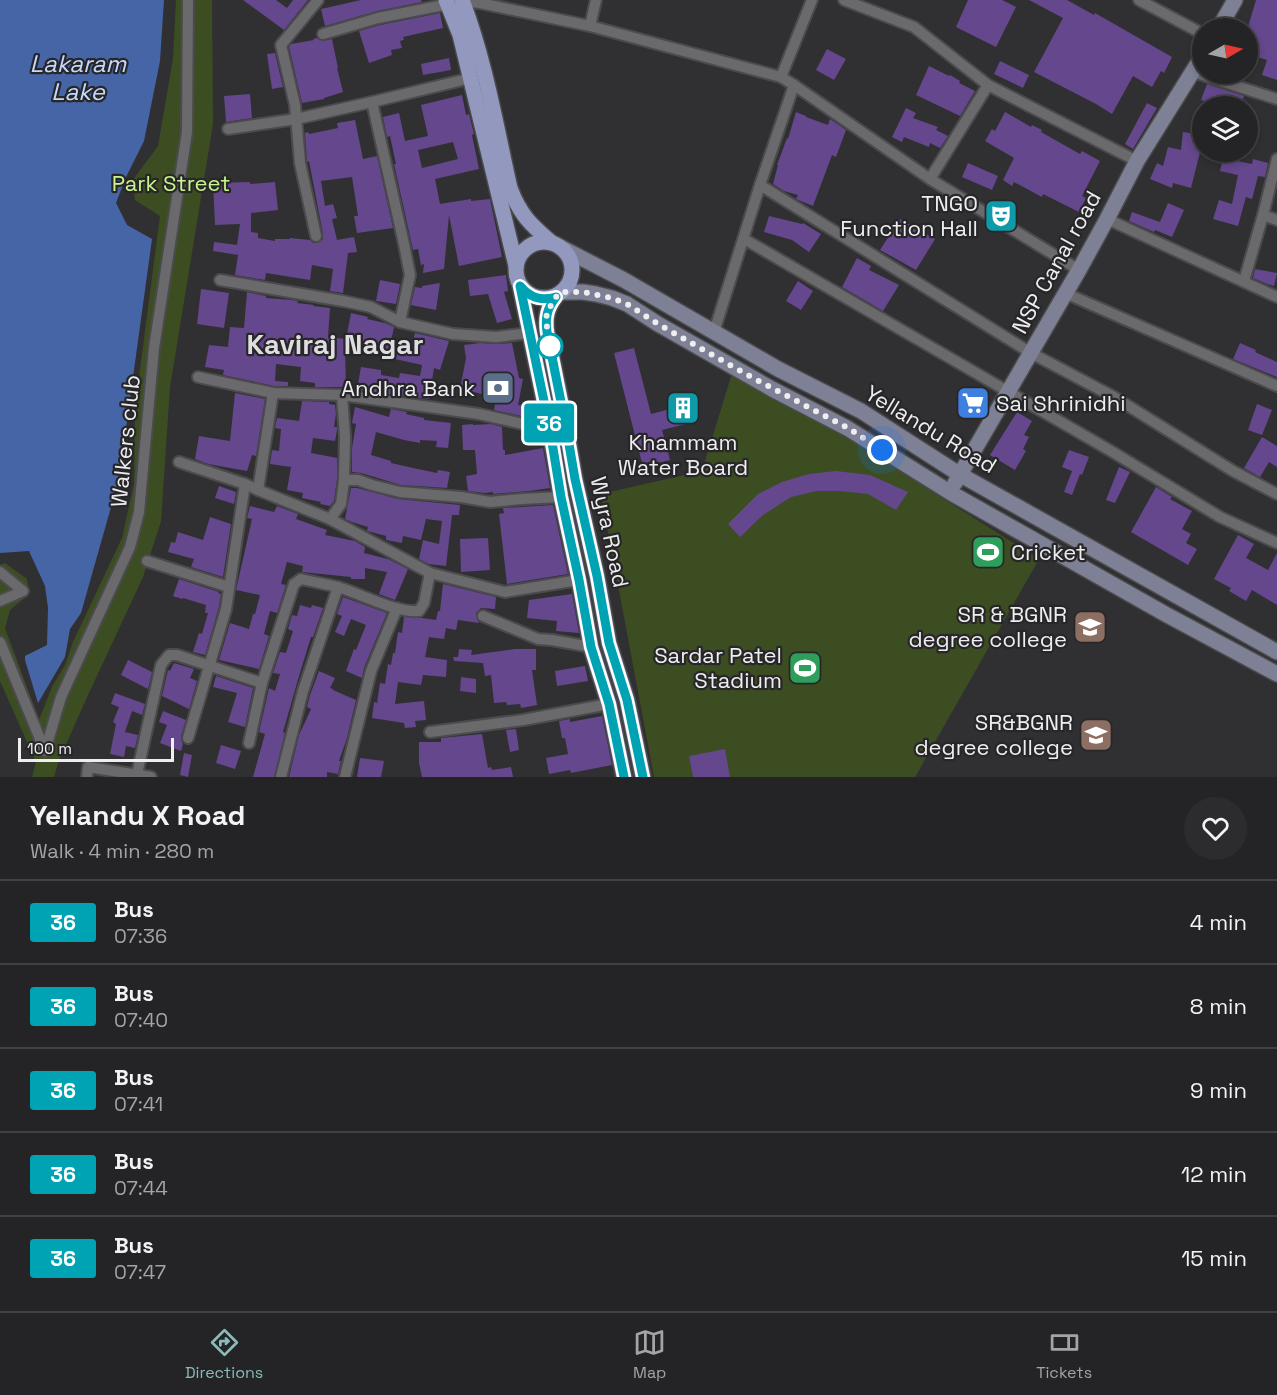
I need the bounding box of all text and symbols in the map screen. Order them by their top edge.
north arrow [1192,18,1258,84]
map controls [1192,18,1258,162]
water label: Lakaram Lake [30,48,128,107]
button: layers [1192,96,1258,162]
park label: Park Street [112,169,230,197]
street label: NSP Canal road [1005,186,1107,338]
place label: TNGO Function Hall [840,189,978,242]
theatre icon: TNGO Function Hall [983,198,1019,234]
district label: Kaviraj Nagar [246,326,424,362]
unlabelled marker [537,333,563,359]
bank icon: Andhra Bank [480,370,516,406]
street label: Walkers club [104,373,146,509]
place label: Andhra Bank [341,374,475,402]
street label: Yellandu Road [860,379,1002,479]
supermarket icon: Sai Shrinidhi [955,385,991,421]
place label: Sai Shrinidhi [996,389,1126,417]
building icon: Khammam Water Board [665,390,701,426]
line badge: 36 [522,404,576,442]
text: 36 [536,410,562,437]
place label: Khammam Water Board [618,428,748,481]
your location [867,435,897,465]
street label: Wyra Road [585,474,635,590]
sports icon: Cricket [970,534,1006,570]
place label: Cricket [1011,538,1086,566]
place label: SR & BGNR degree college [908,600,1067,653]
school or university icon: SR & BGNR degree college [1072,609,1108,645]
place label: Sardar Patel Stadium [654,641,782,694]
sports icon: Sardar Patel Stadium [787,650,823,686]
place label: SR&BGNR degree college [914,708,1073,761]
school or university icon: SR&BGNR degree college [1078,717,1114,753]
scale bar [18,735,174,762]
text: 100 m [27,738,72,759]
text: Yellandu X Road [30,797,245,833]
button: heart [1184,797,1247,860]
text: Walk · 4 min · 280 m [30,838,214,864]
text: Bus [114,895,154,923]
text: 4 min [1190,908,1247,936]
text: 36 [50,909,76,936]
text: 07:36 [114,923,167,949]
text: Bus [114,979,154,1007]
text: 8 min [1190,992,1247,1020]
text: 36 [50,993,76,1020]
text: 07:40 [114,1007,168,1033]
text: Bus [114,1063,154,1091]
text: 9 min [1190,1076,1247,1104]
text: 36 [50,1077,76,1104]
text: 07:41 [114,1091,163,1117]
text: Bus [114,1147,154,1175]
text: 12 min [1181,1160,1247,1188]
text: 36 [50,1161,76,1188]
text: 07:44 [114,1175,168,1201]
text: Bus [114,1231,154,1259]
text: 15 min [1181,1244,1247,1272]
text: 36 [50,1245,76,1272]
text: 07:47 [114,1259,166,1285]
tab: Directions [185,1326,263,1383]
tab: Map [633,1326,666,1383]
tab: Tickets [1036,1326,1092,1383]

